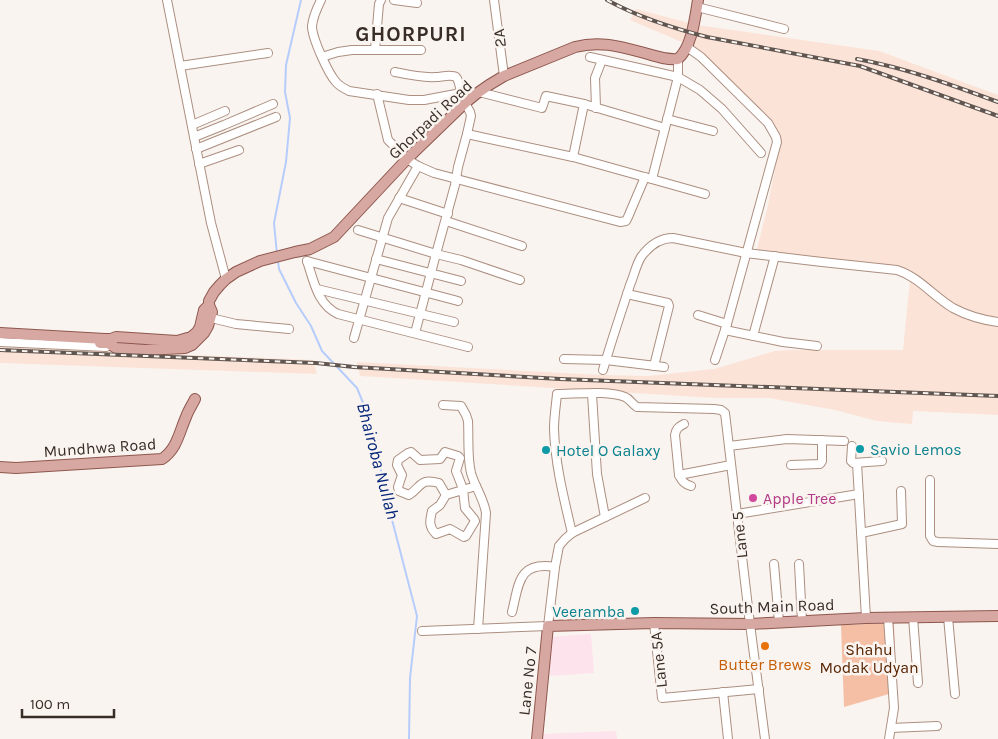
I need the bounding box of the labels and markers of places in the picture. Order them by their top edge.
place label: Savio Lemos [870,440,962,459]
place label: Hotel O Galaxy [556,441,661,460]
marker: Savio Lemos [854,443,866,455]
marker: Hotel O Galaxy [540,444,552,456]
place label: Apple Tree [763,489,836,508]
marker: Apple Tree [747,492,759,504]
place label: Veeramba [552,602,625,621]
marker: Veeramba [629,605,641,617]
marker: Butter Brews [759,640,771,652]
place label: Butter Brews [718,655,812,674]

